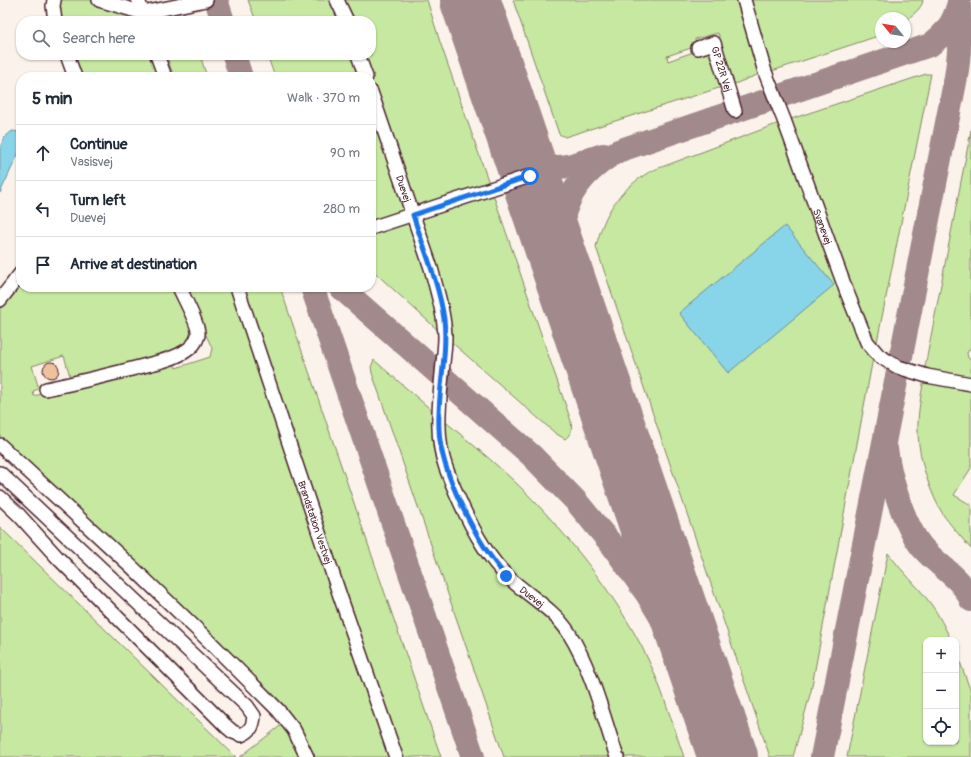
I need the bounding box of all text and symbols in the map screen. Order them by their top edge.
north arrow [875,12,911,48]
search box [16,16,376,60]
icon: search [30,27,52,49]
text: Search here [62,29,135,48]
street label: GP 22R Vej [708,45,734,93]
text: 5 min [32,88,72,109]
text: Walk · 370 m [287,90,360,106]
text: Continue [70,135,128,154]
icon: ahead [32,142,54,164]
text: 90 m [330,145,360,161]
text: Vasisvej [70,154,113,170]
route start [521,167,539,185]
street label: Duevej [393,174,413,204]
text: Turn left [70,191,126,210]
icon: left [32,198,54,220]
text: 280 m [323,201,360,217]
street label: Svanevej [810,207,834,246]
text: Duevej [70,210,106,226]
icon: arrive [32,254,54,276]
text: Arrive at destination [70,255,197,274]
street label: Brandstation Vestvej [295,479,334,566]
route end [497,567,515,585]
street label: Duevej [517,584,546,611]
map controls [923,637,959,745]
button: + [923,637,959,673]
button: − [923,673,959,709]
button: locate [923,709,959,745]

